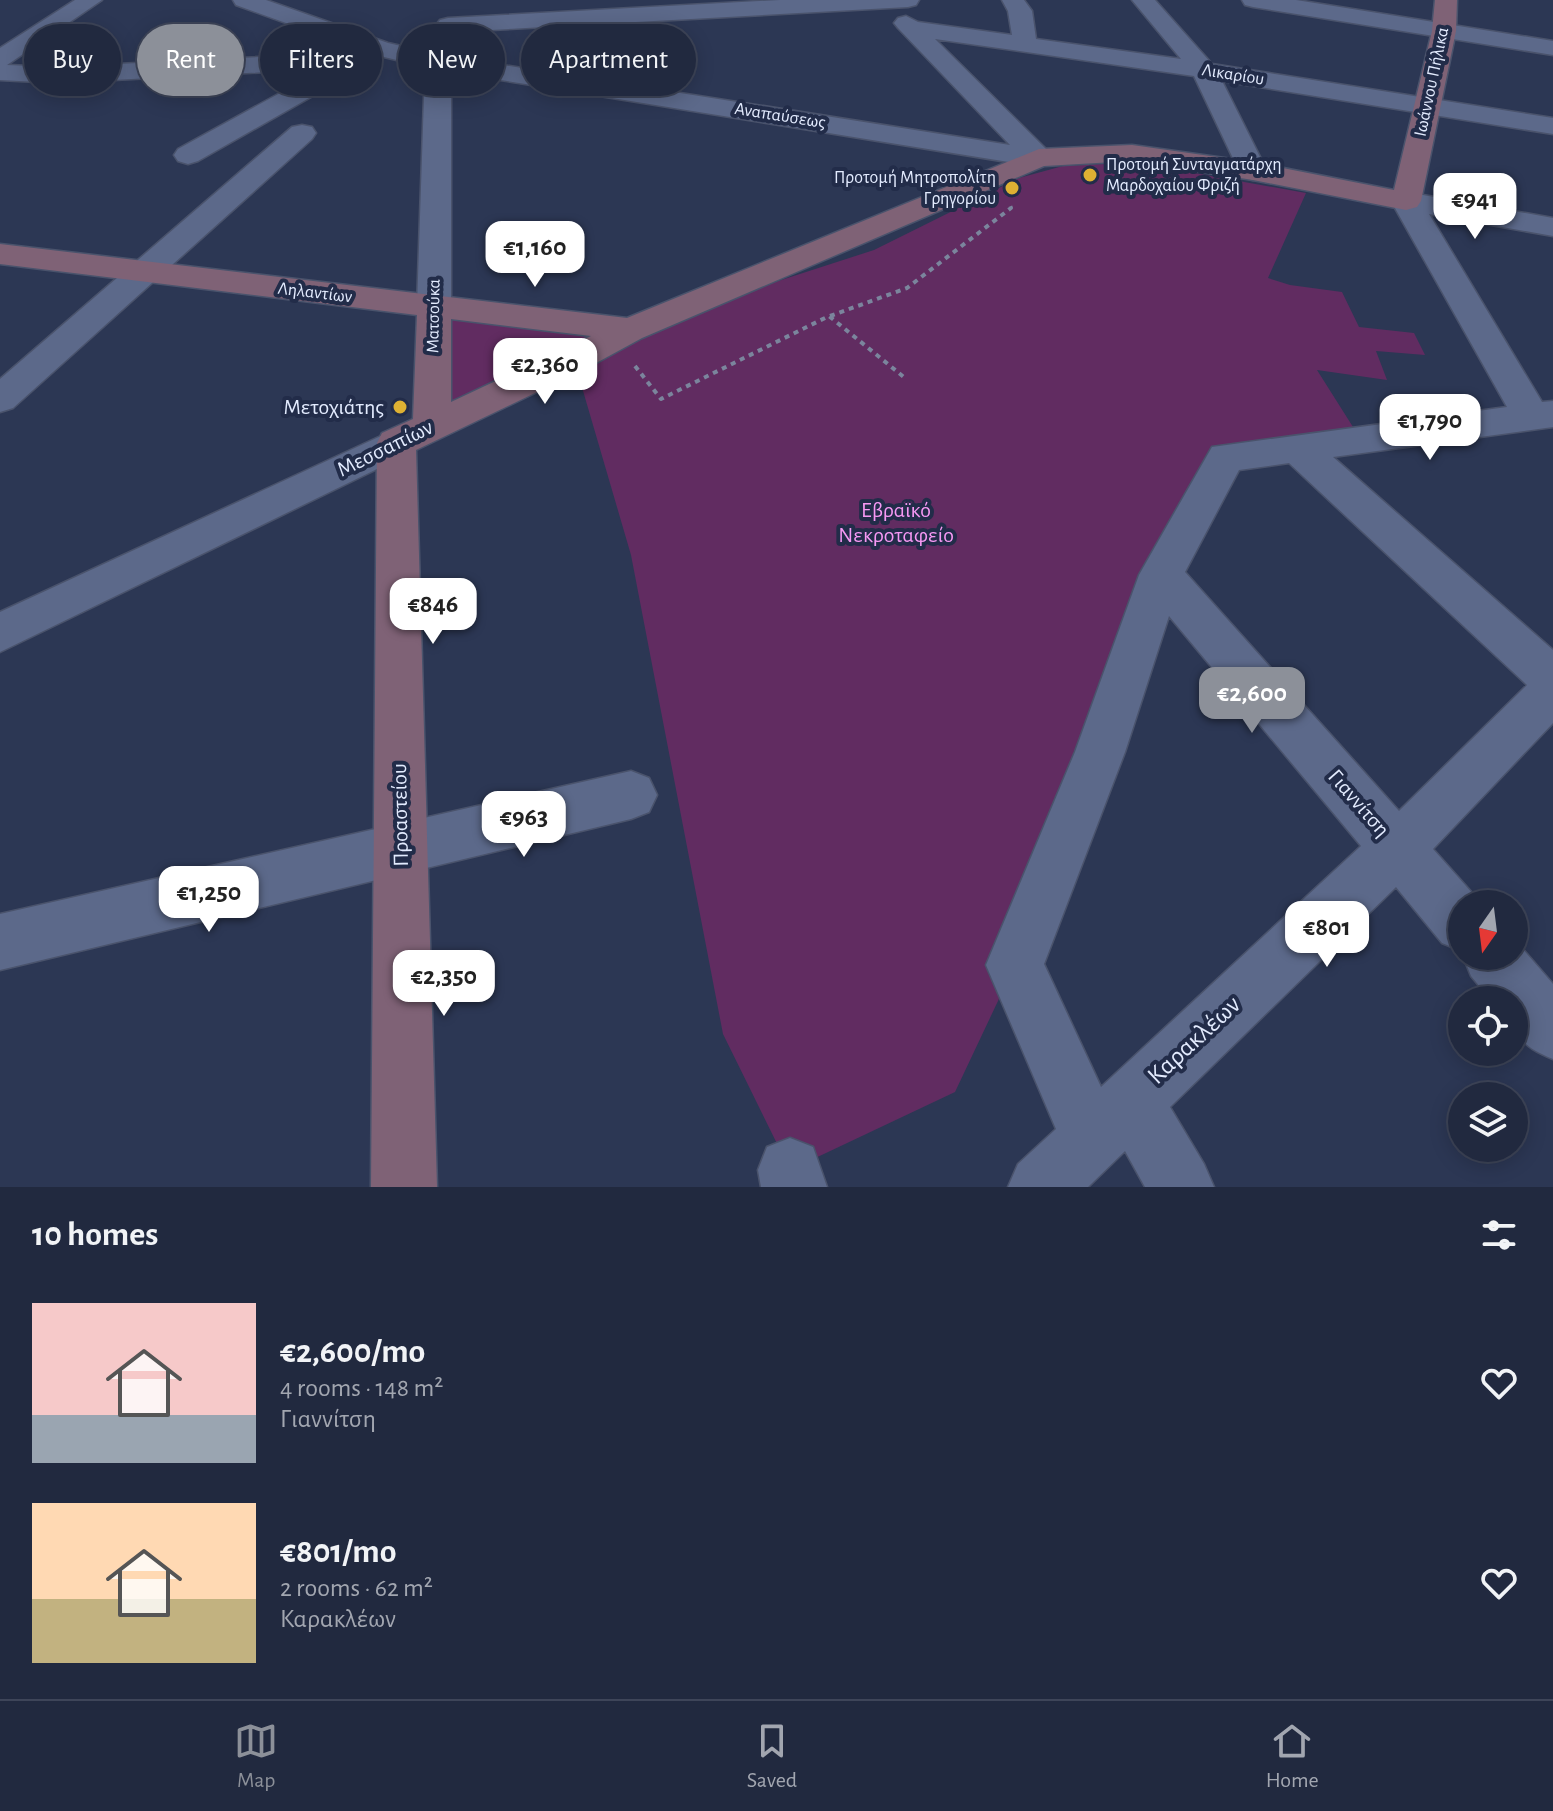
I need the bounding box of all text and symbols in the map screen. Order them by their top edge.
chip: Buy [24,24,121,96]
chip: Rent [137,24,244,96]
chip: Filters [260,24,382,96]
chip: New [398,24,505,96]
chip: Apartment [521,24,696,96]
street label: Ιωάννου Πήλικα [1412,26,1452,138]
street label: Λικαρίου [1201,60,1266,89]
street label: Αναπαύσεως [733,100,827,132]
place label: Προτομή Συνταγματάρχη Μαρδοχαίου Φριζή [1106,156,1282,195]
marker: Προτομή Συνταγματάρχη Μαρδοχαίου Φριζή [1081,166,1099,184]
place label: Προτομή Μητροπολίτη Γρηγορίου [834,168,996,208]
pin: €941 [1428,173,1522,241]
marker: Προτομή Μητροπολίτη Γρηγορίου [1003,179,1021,197]
text: €941 [1451,186,1499,212]
pin: €1,160 [470,221,600,289]
text: €1,160 [504,234,566,260]
street label: Ληλαντίων [277,279,354,307]
street label: Ματσούκα [424,279,444,353]
pin: €2,360 [480,338,610,406]
text: €2,360 [511,351,579,377]
pin: €1,790 [1365,394,1495,462]
place label: Μετοχιάτης [283,396,384,418]
marker: Μετοχιάτης [391,398,409,416]
text: €1,790 [1398,407,1462,433]
street label: Μεσσαπίων [334,415,436,481]
park label: Εβραϊκό Νεκροταφείο [838,499,954,546]
pin: €846 [386,578,480,646]
text: €846 [408,591,458,617]
pin: €2,600 [1187,667,1317,735]
text: €2,600 [1217,680,1287,706]
street label: Προαστείου [388,763,412,867]
street label: Γιαννίτση [1324,765,1394,841]
pin: €963 [477,791,571,859]
text: €963 [500,804,548,830]
pin: €1,250 [144,866,274,934]
text: €1,250 [177,879,241,905]
north arrow [1448,890,1528,970]
map controls [1448,890,1528,1162]
pin: €801 [1280,901,1374,969]
text: €801 [1303,914,1351,940]
pin: €2,350 [379,950,509,1018]
text: €2,350 [411,963,477,989]
button: locate [1448,986,1528,1066]
street label: Καρακλέων [1143,991,1245,1089]
button: layers [1448,1082,1528,1162]
icon: filters [1477,1213,1521,1257]
text: 10 homes [32,1218,158,1252]
icon: home [96,1335,192,1431]
text: €2,600/mo [280,1335,425,1369]
icon: heart [1477,1361,1521,1405]
text: 4 rooms · 148 m² [280,1375,443,1401]
text: Γιαννίτση [280,1406,376,1432]
icon: home [96,1535,192,1631]
text: €801/mo [280,1535,396,1569]
icon: heart [1477,1561,1521,1605]
text: 2 rooms · 62 m² [280,1575,433,1601]
text: Καρακλέων [280,1606,396,1632]
tab: Map [234,1719,278,1793]
tab: Saved [747,1719,797,1793]
tab: Home [1266,1719,1319,1793]

